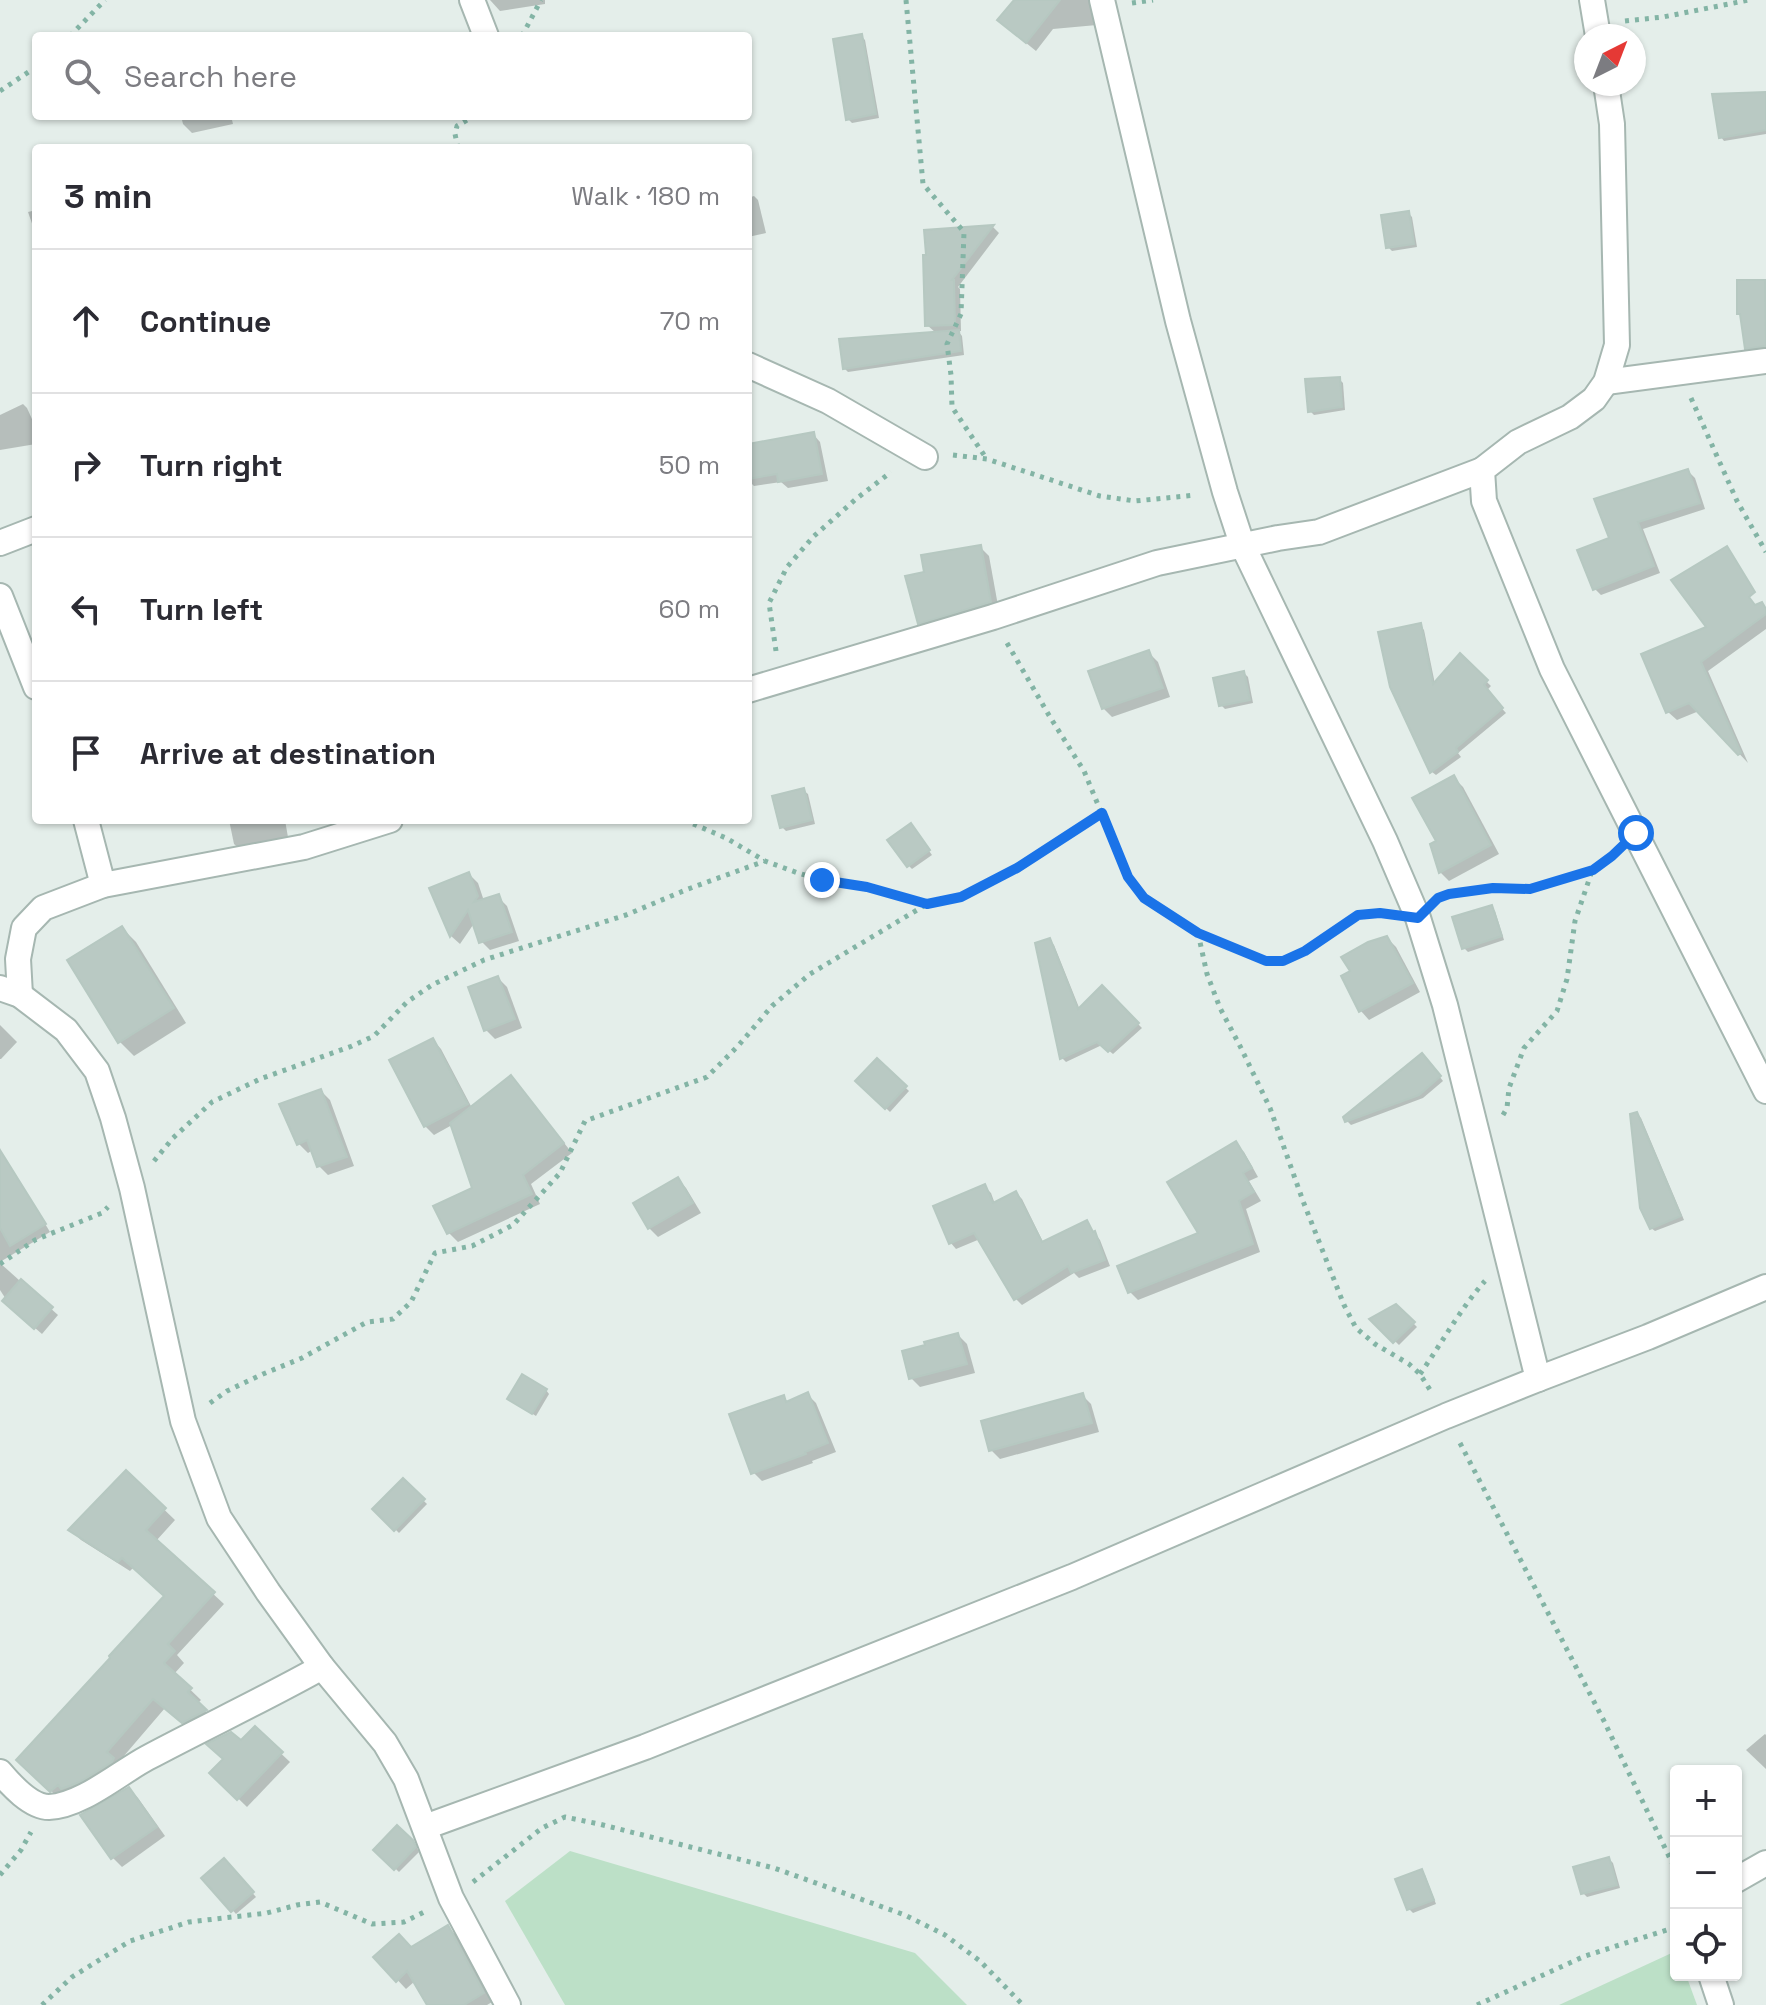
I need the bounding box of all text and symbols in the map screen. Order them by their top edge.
north arrow [1574,24,1646,96]
search box [32,32,752,120]
icon: search [60,54,104,98]
text: Search here [124,57,297,96]
text: 3 min [64,175,152,218]
text: Walk · 180 m [571,179,720,213]
icon: ahead [64,299,108,343]
text: Continue [140,302,271,341]
text: 70 m [660,304,720,338]
icon: right [64,443,108,487]
text: Turn right [140,446,283,485]
text: 50 m [659,448,720,482]
icon: left [64,587,108,631]
text: Turn left [140,590,263,629]
text: 60 m [658,592,720,626]
icon: arrive [64,731,108,775]
text: Arrive at destination [140,734,436,773]
route start [1618,815,1654,851]
route end [804,862,840,898]
map controls [1670,1765,1742,1981]
button: + [1670,1765,1742,1837]
button: − [1670,1837,1742,1909]
button: locate [1670,1909,1742,1981]

